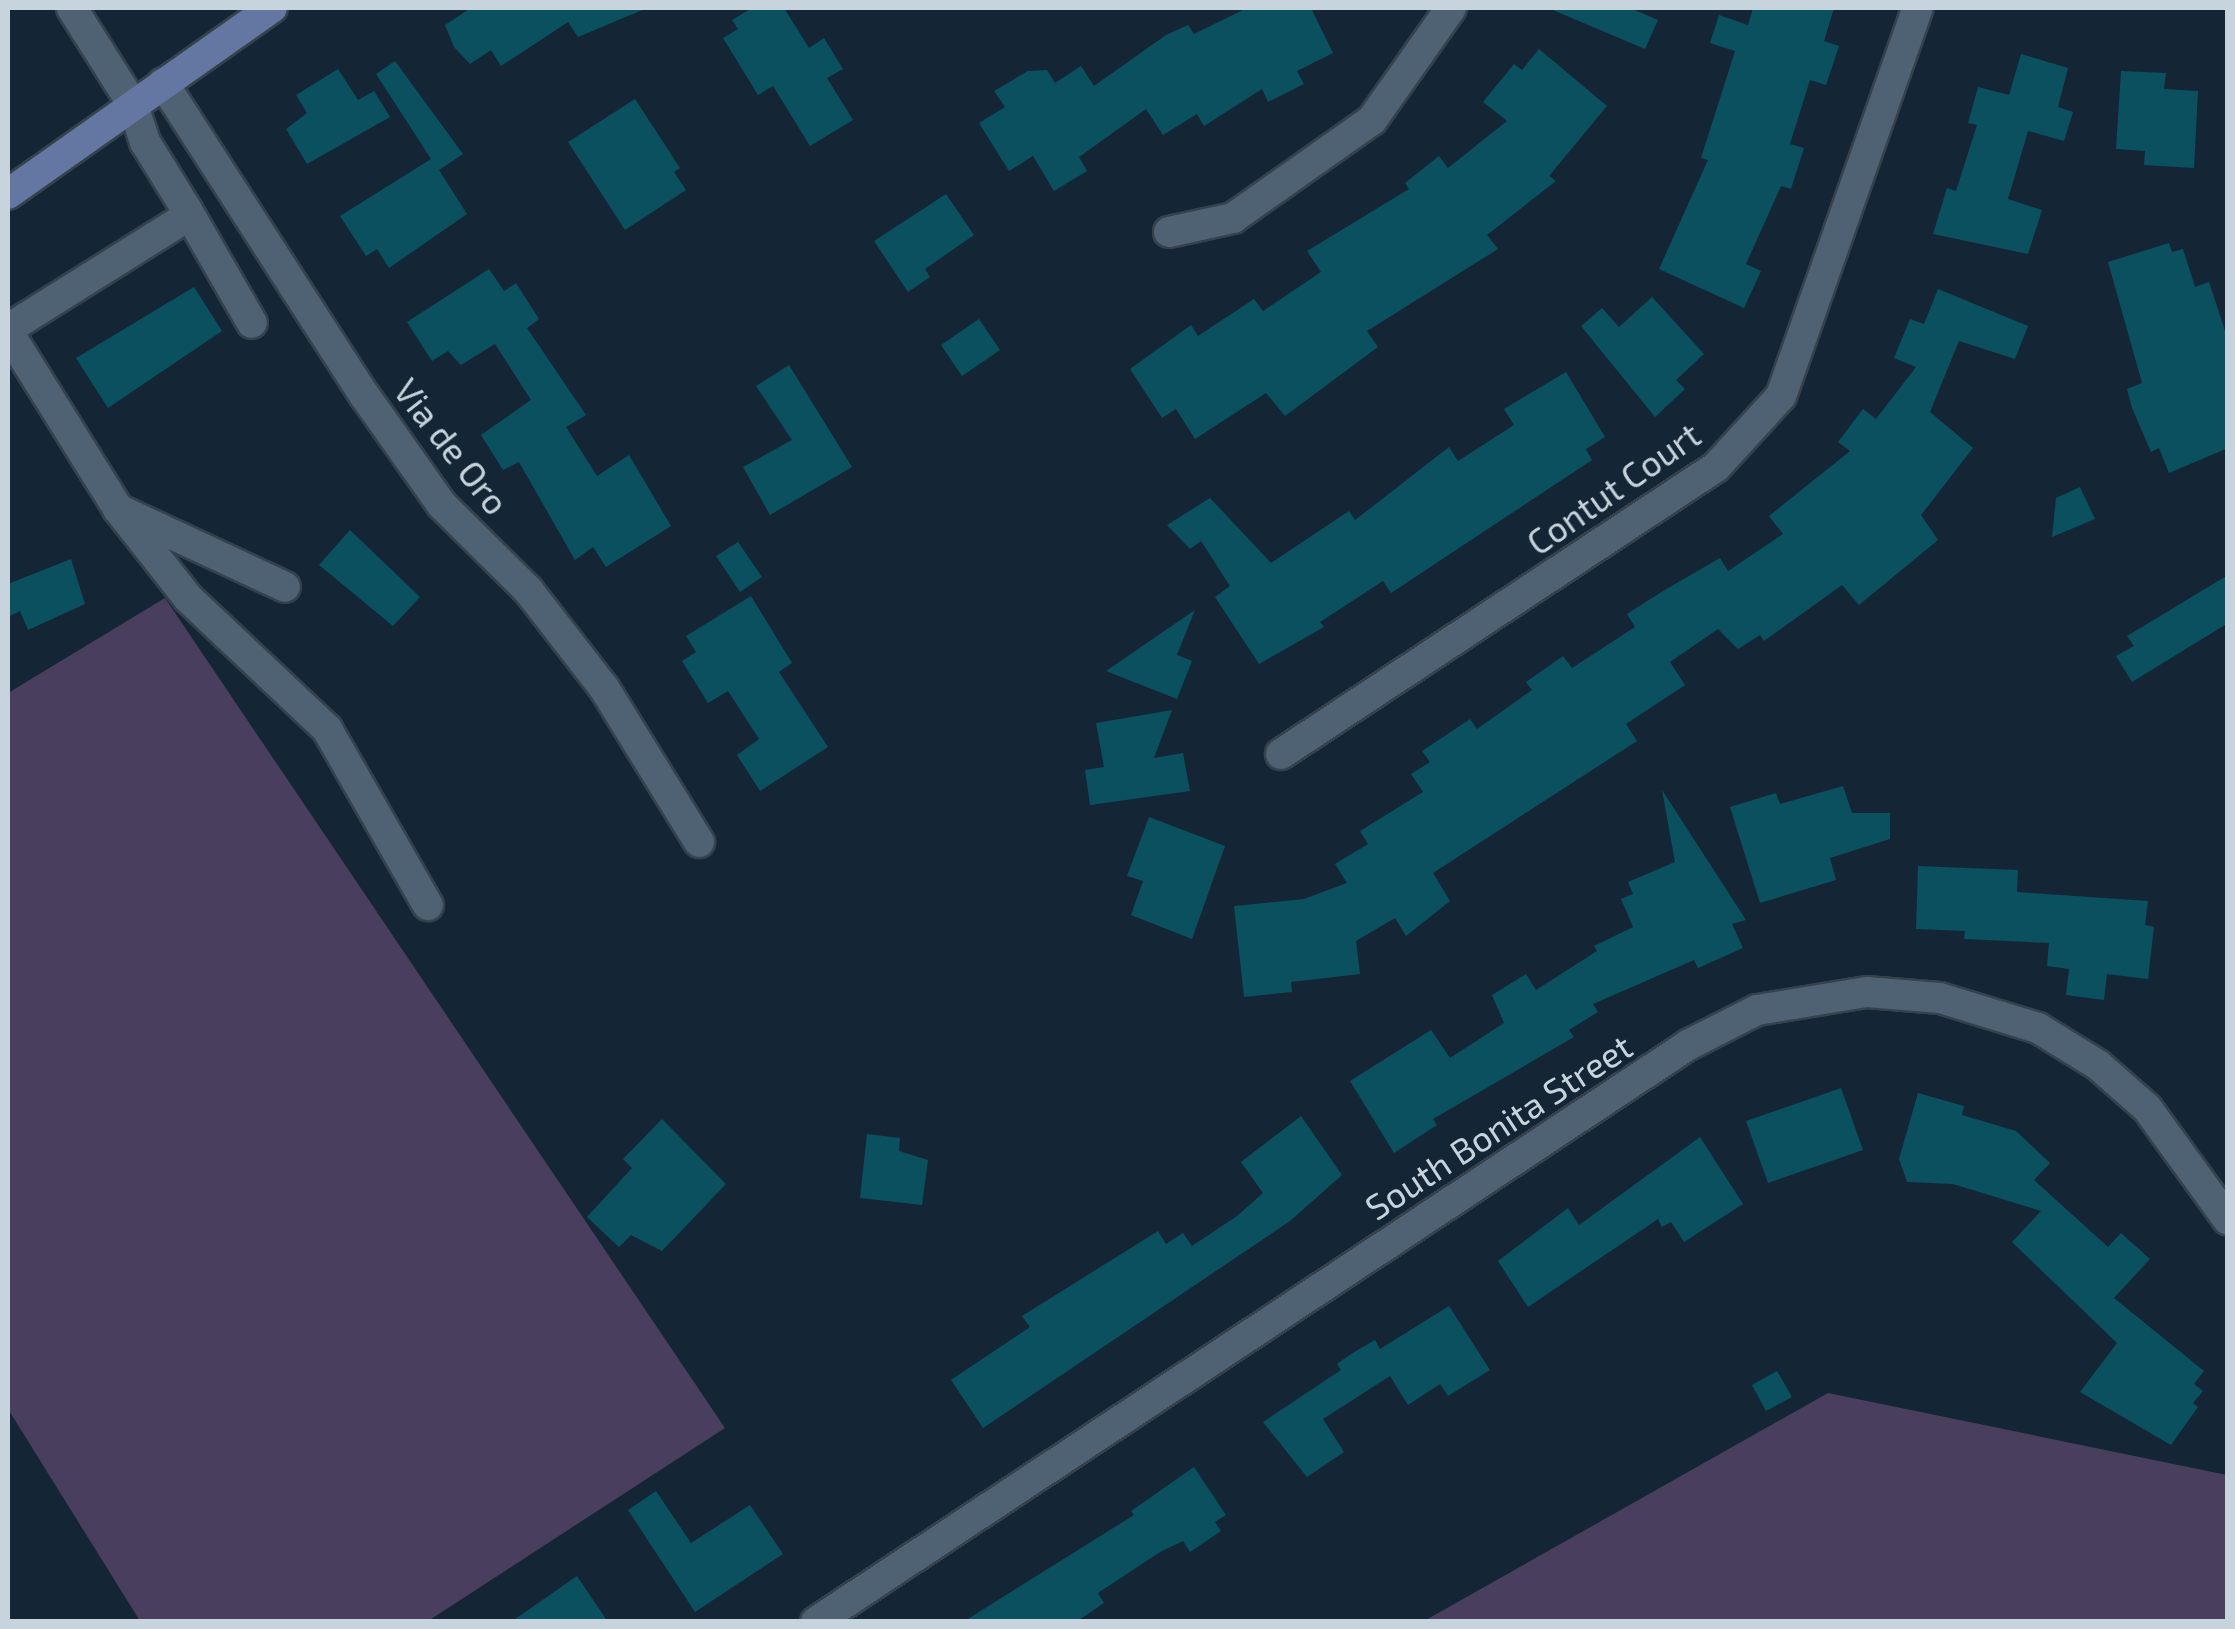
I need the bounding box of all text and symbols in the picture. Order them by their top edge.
street label: Via de Oro [386,370,518,522]
street label: Contut Court [1518,413,1708,563]
street label: South Bonita Street [1357,1024,1639,1228]

